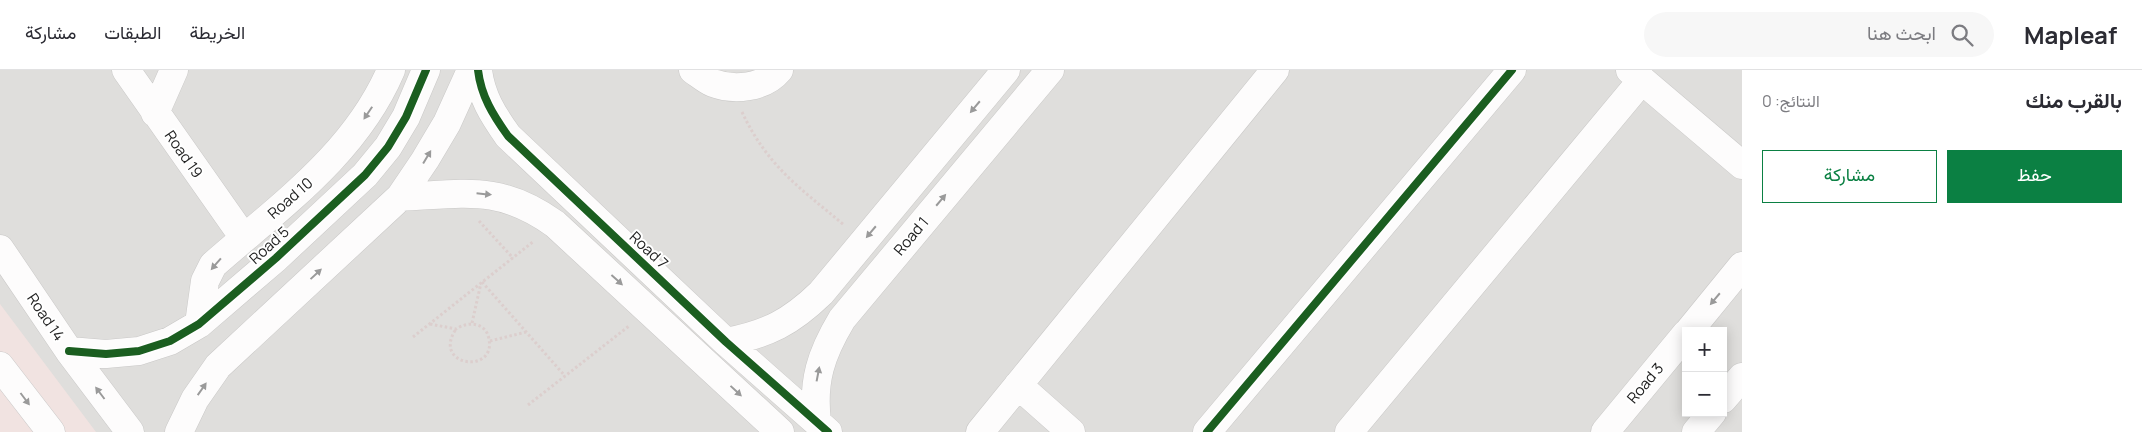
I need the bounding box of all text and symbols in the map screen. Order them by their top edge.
search box [1644,12,1994,57]
text: Mapleaf [2024,18,2117,51]
text: مشاركة [25,20,76,44]
text: الطبقات [104,20,161,44]
text: الخريطة [189,20,245,44]
text: ابحث هنا [1867,20,1936,46]
icon: search [1948,21,1976,49]
text: بالقرب منك [2026,86,2122,114]
text: النتائج: 0 [1762,90,1820,112]
one-way arrow [970,101,981,114]
one-way arrow [363,106,373,120]
street label: Road 19 [160,126,208,182]
one-way arrow [422,150,431,163]
button: مشاركة [1762,150,1937,203]
button: حفظ [1947,150,2122,203]
street label: Road 10 [263,173,317,223]
one-way arrow [476,190,492,198]
one-way arrow [936,194,947,207]
street label: Road 1 [889,212,933,260]
street label: Road 5 [244,221,294,269]
one-way arrow [866,226,877,239]
street label: Road 7 [625,227,673,273]
one-way arrow [210,257,222,269]
one-way arrow [310,268,322,280]
one-way arrow [610,274,622,286]
street label: Road 14 [22,289,70,345]
one-way arrow [1710,292,1721,305]
map controls [1682,327,1727,417]
button: + [1682,327,1727,372]
street label: Road 3 [1622,358,1668,408]
one-way arrow [815,365,823,381]
button: − [1682,372,1727,417]
one-way arrow [197,382,207,396]
one-way arrow [729,385,741,397]
one-way arrow [95,387,106,400]
one-way arrow [20,393,30,406]

